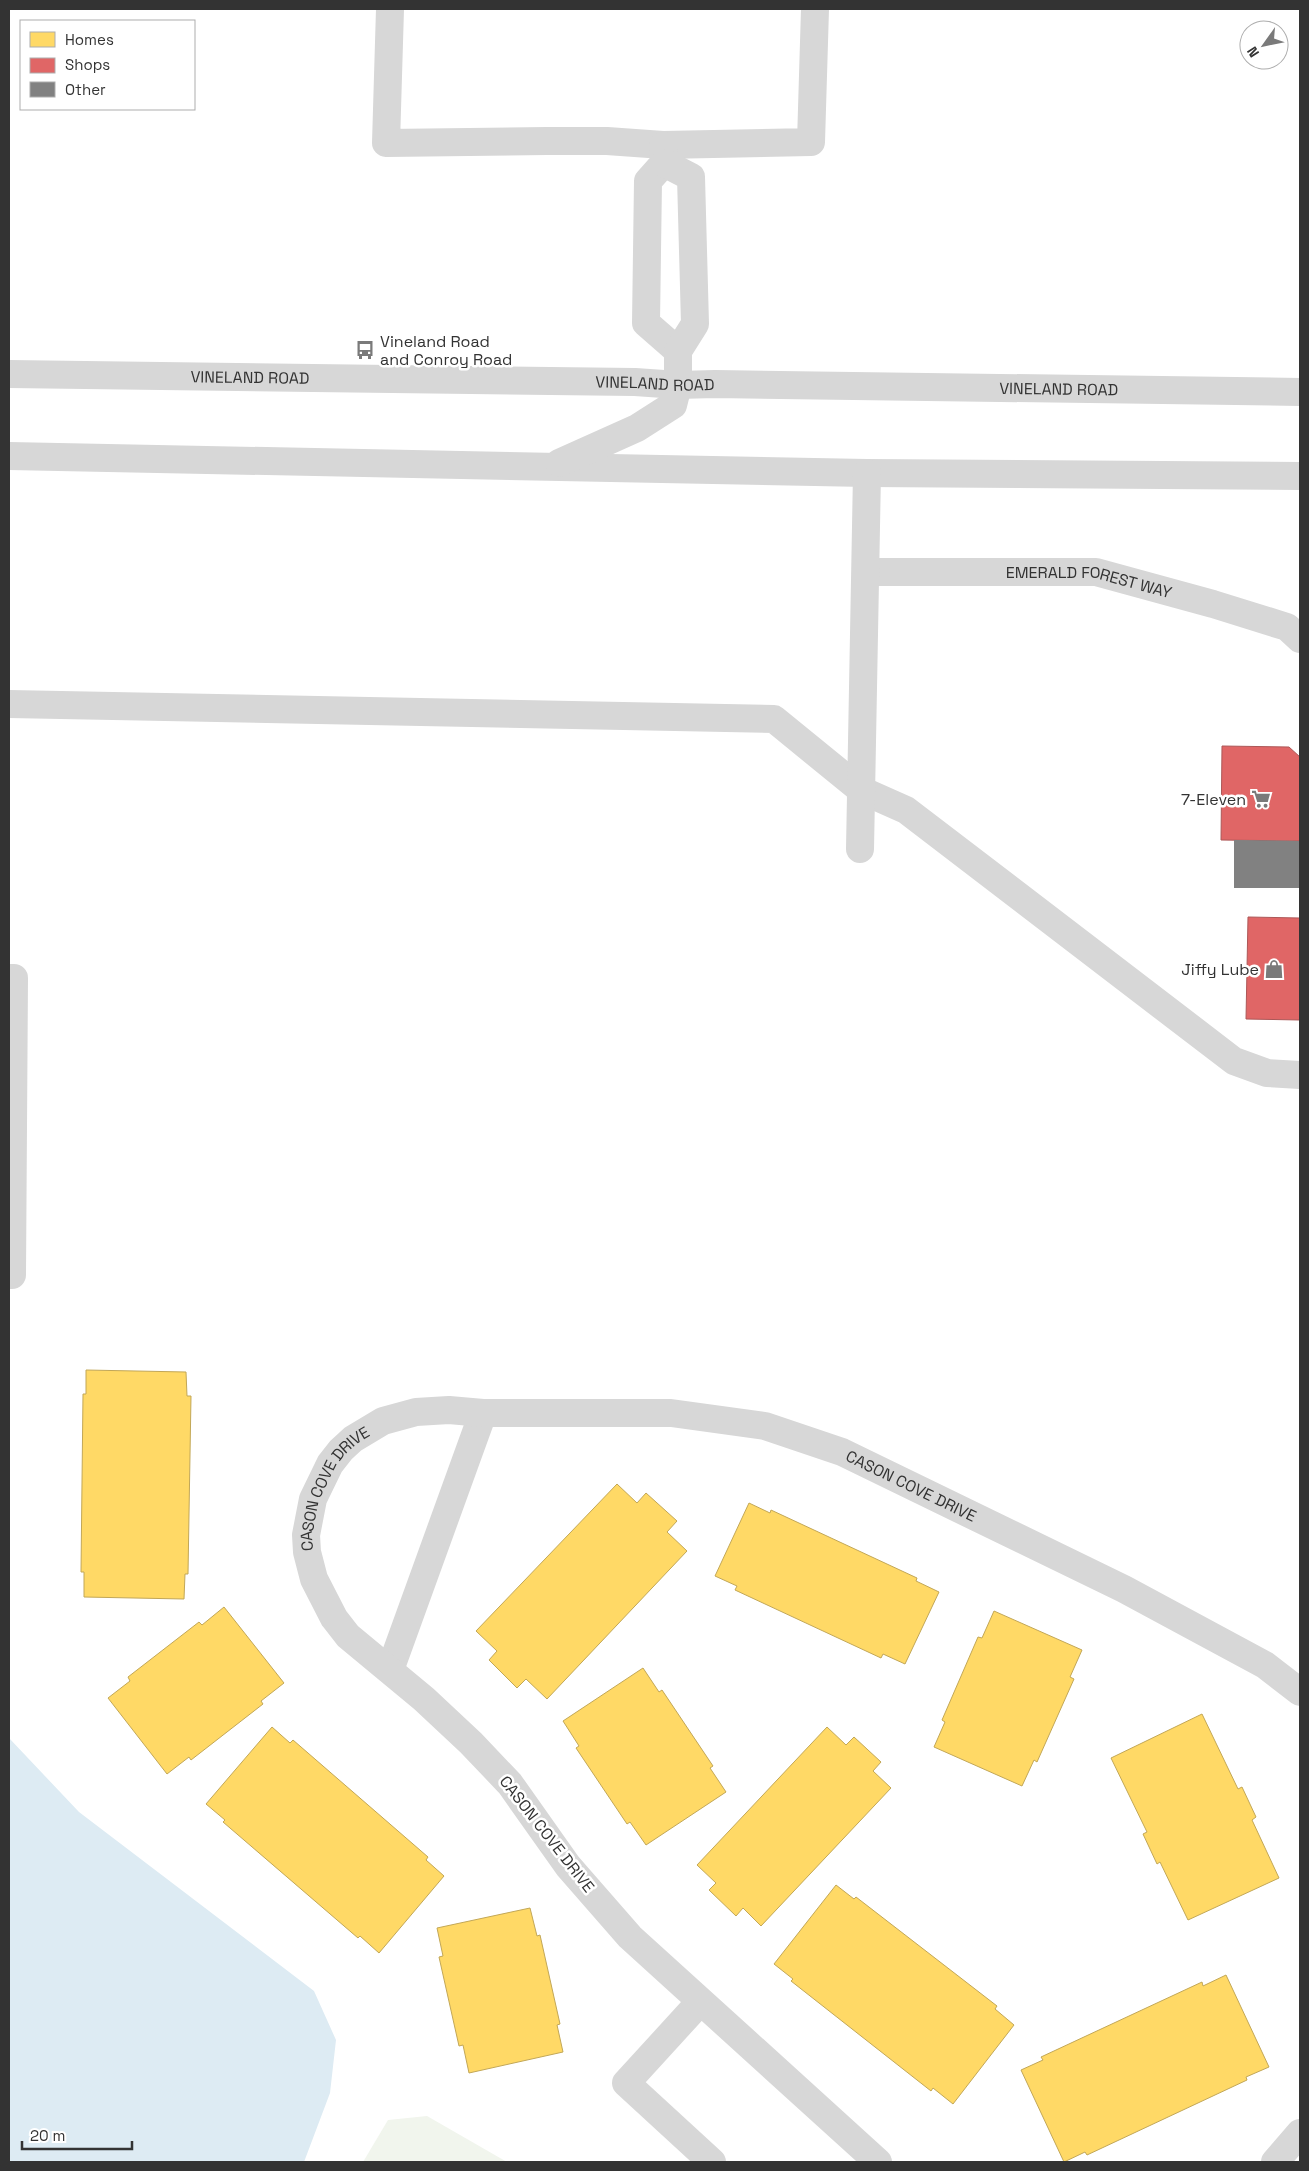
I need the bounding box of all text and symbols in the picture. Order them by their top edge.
legend [20,20,195,110]
north arrow [1239,20,1289,70]
text: Homes [65,30,114,49]
text: N [1243,43,1263,61]
text: Shops [65,55,110,74]
text: Other [65,80,106,99]
place label: Vineland Road and Conroy Road [380,331,512,370]
bus stop icon: Vineland Road and Conroy Road [354,339,376,361]
street label: VINELAND ROAD [190,366,310,388]
street label: VINELAND ROAD [595,371,715,396]
street label: VINELAND ROAD [999,377,1118,400]
street label: EMERALD FOREST WAY [1006,562,1174,603]
supermarket icon: 7-Eleven [1250,788,1272,810]
place label: 7-Eleven [1181,789,1246,810]
shop icon: Jiffy Lube [1263,958,1285,980]
place label: Jiffy Lube [1181,959,1259,980]
street label: CASON COVE DRIVE [295,1421,373,1552]
street label: CASON COVE DRIVE [842,1445,980,1526]
street label: CASON COVE DRIVE [495,1771,599,1897]
scale bar [22,2118,132,2150]
text: 20 m [30,2126,65,2145]

